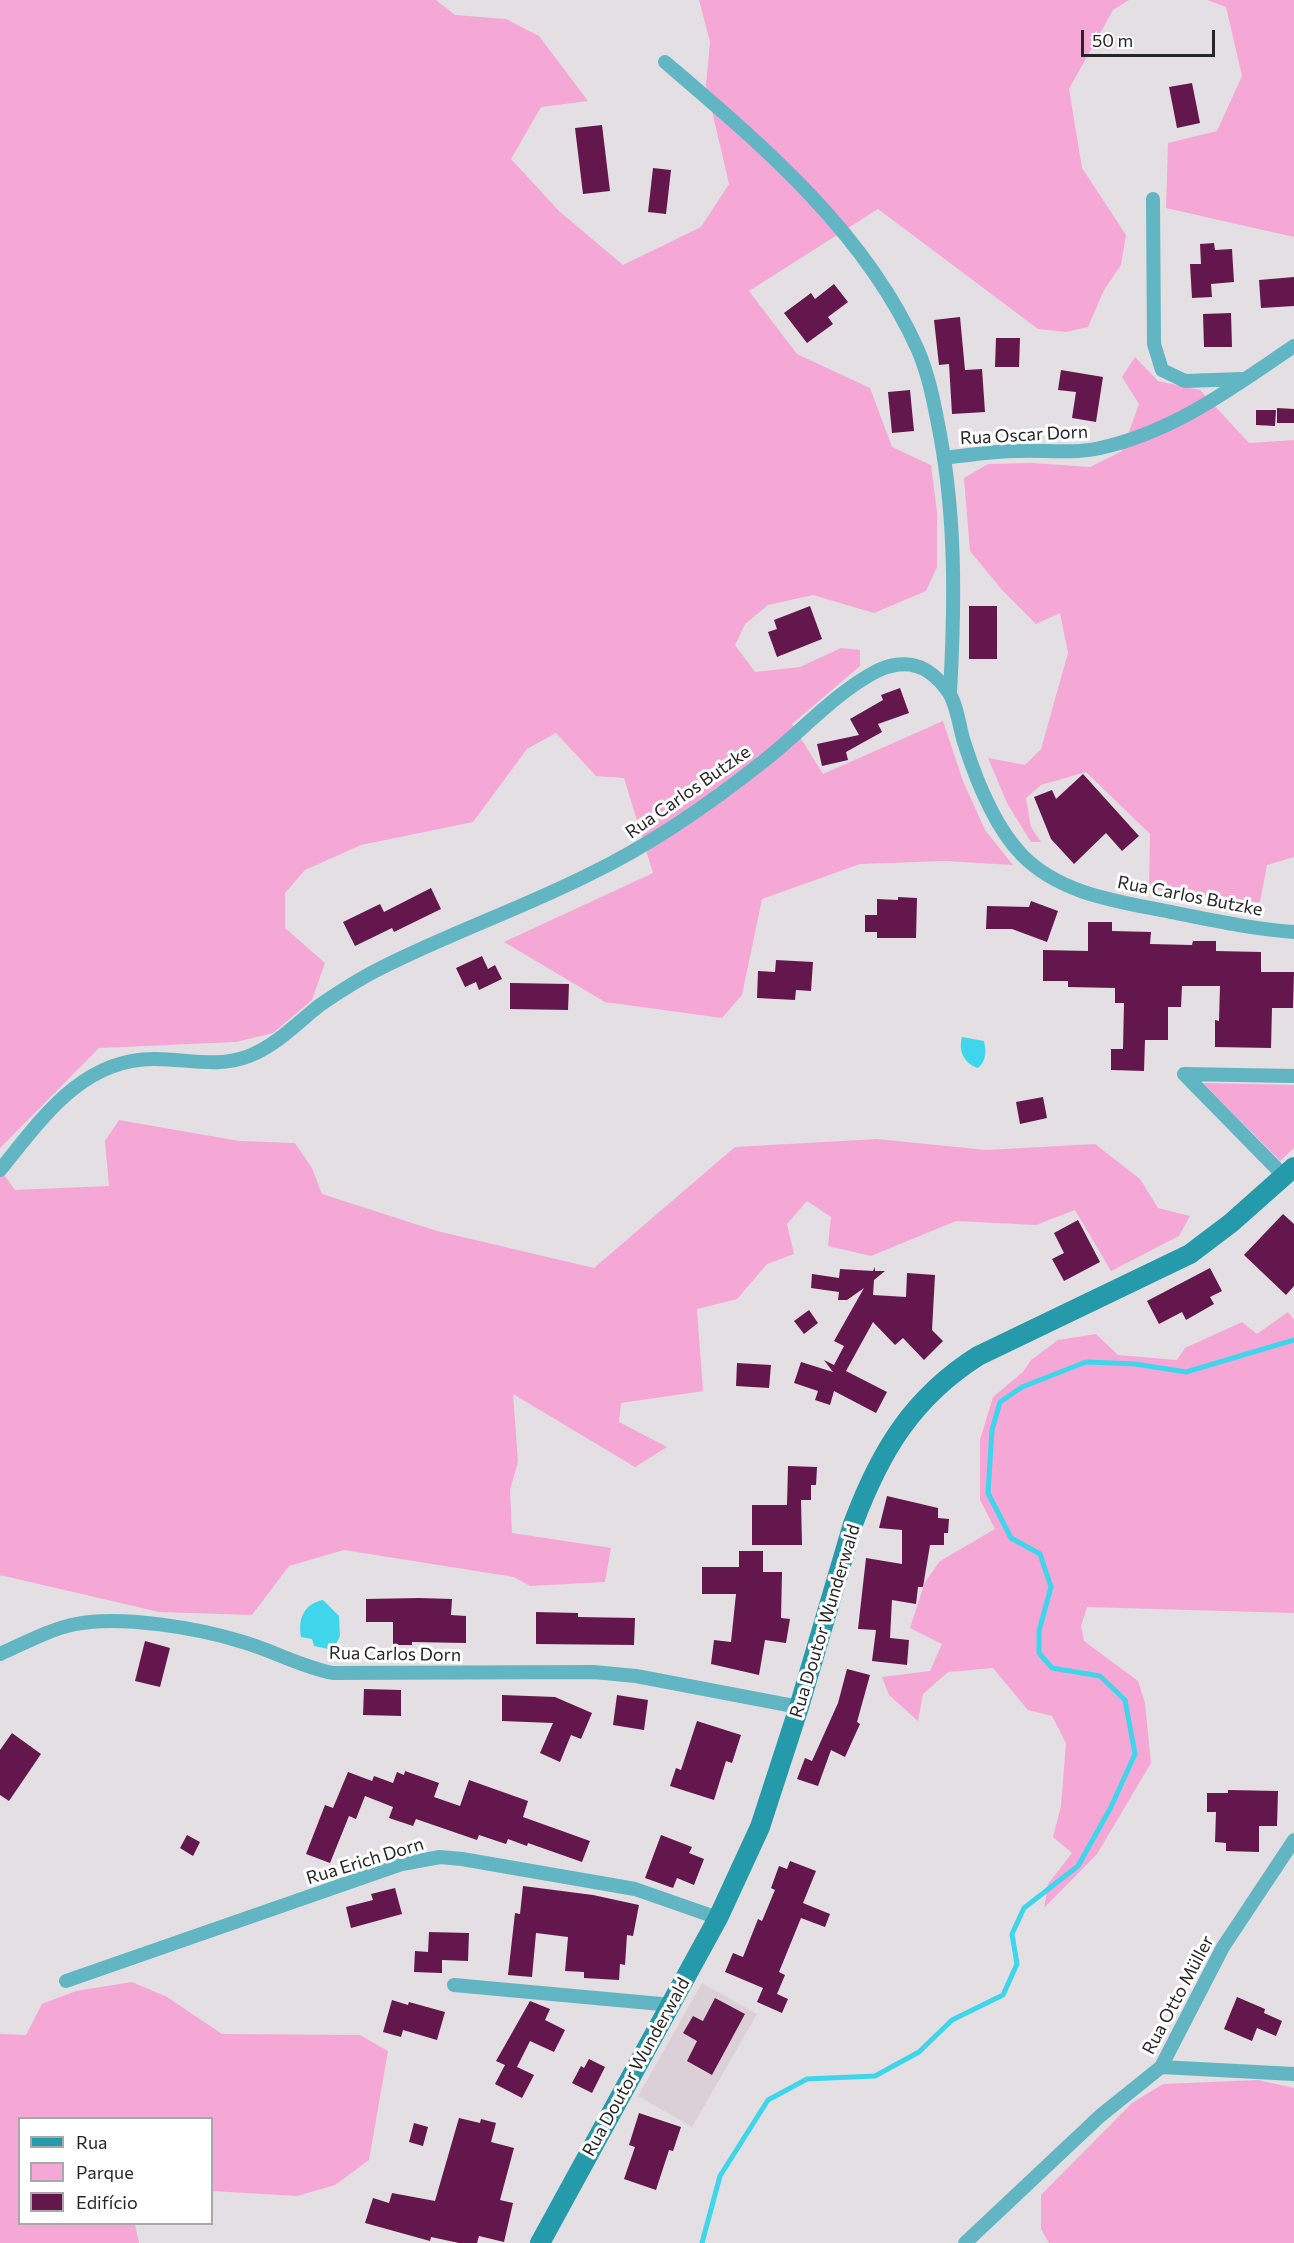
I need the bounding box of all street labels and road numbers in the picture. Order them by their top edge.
street label: Rua Oscar Dorn [959,421,1089,449]
street label: Rua Carlos Butzke [621,741,755,843]
street label: Rua Carlos Butzke [1116,871,1264,921]
street label: Rua Doutor Wunderwald [785,1522,865,1720]
street label: Rua Carlos Dorn [329,1642,461,1666]
street label: Rua Erich Dorn [304,1833,426,1889]
street label: Rua Otto Müller [1138,1932,1218,2058]
street label: Rua Doutor Wunderwald [578,1974,694,2160]

